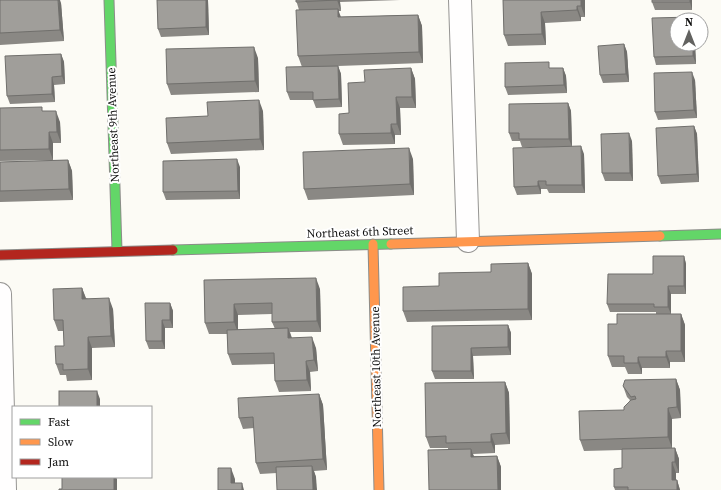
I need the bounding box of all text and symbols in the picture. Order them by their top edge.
north arrow [669,12,709,52]
text: N [685,15,693,30]
street label: Northeast 9th Avenue [103,67,123,183]
street label: Northeast 6th Street [306,222,414,242]
street label: Northeast 10th Avenue [367,306,385,428]
legend [12,406,152,478]
text: Fast [48,414,70,430]
text: Slow [48,434,74,450]
text: Jam [47,454,69,470]

